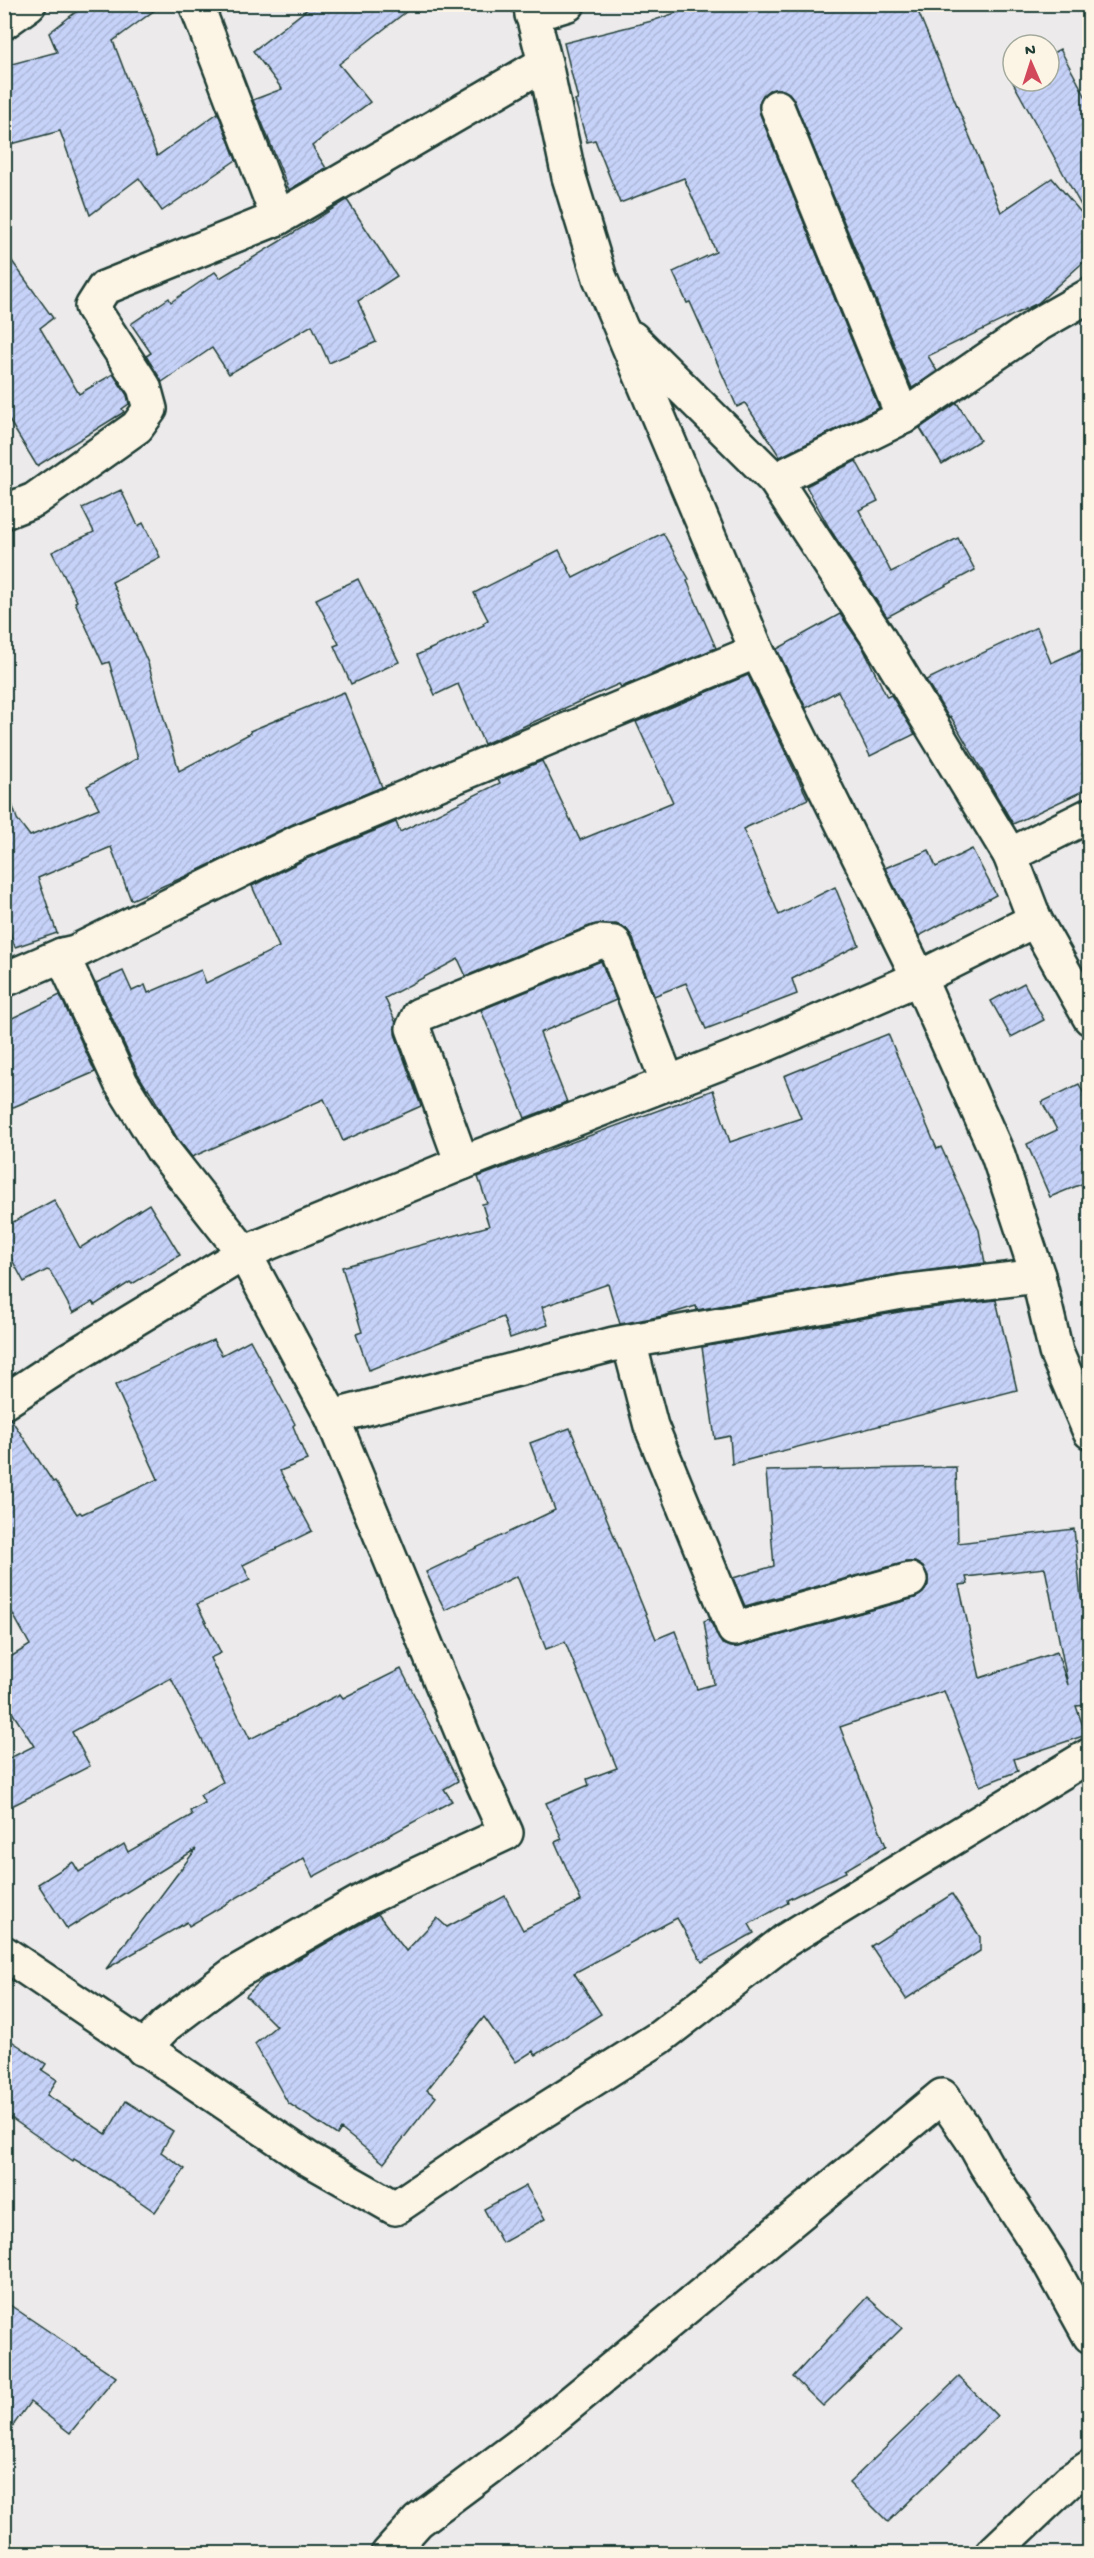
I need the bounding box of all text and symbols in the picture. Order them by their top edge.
north arrow [1001,33,1061,93]
text: N [1025,42,1037,61]

